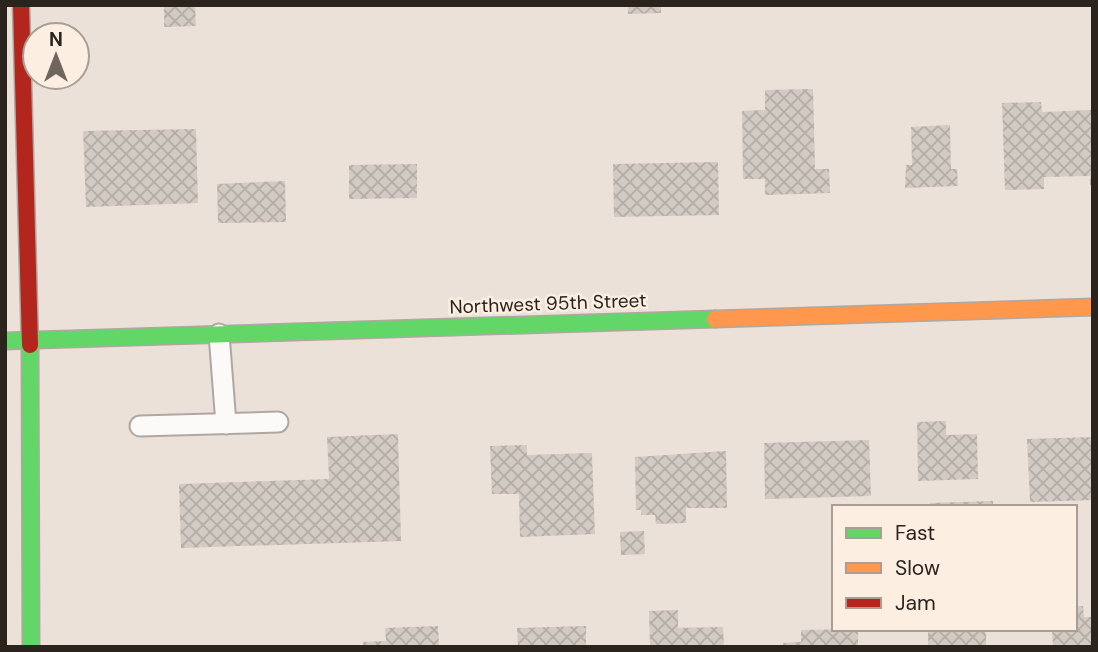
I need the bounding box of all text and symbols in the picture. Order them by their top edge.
north arrow [21,21,91,91]
text: N [49,27,63,52]
street label: Northwest 95th Street [449,288,647,319]
legend [832,505,1077,631]
text: Fast [895,519,935,547]
text: Slow [895,554,940,582]
text: Jam [895,589,936,617]

